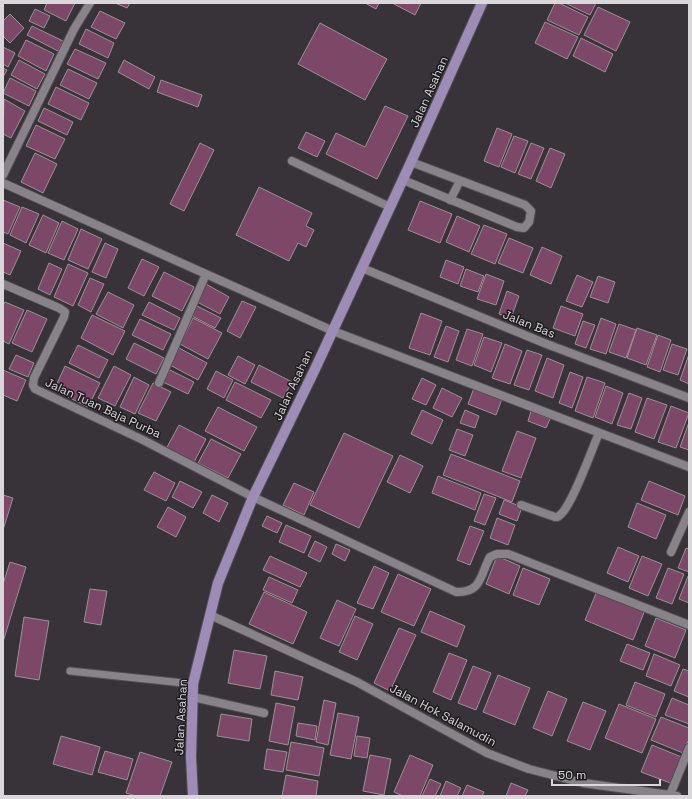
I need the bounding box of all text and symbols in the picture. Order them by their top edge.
street label: Jalan Asahan [406,54,452,130]
street label: Jalan Bas [500,306,558,342]
street label: Jalan Asahan [270,347,316,423]
street label: Jalan Tuan Baja Purba [43,374,164,442]
street label: Jalan Asahan [171,679,191,755]
street label: Jalan Hok Salamudin [387,680,499,750]
scale bar [552,761,660,787]
text: 50 m [558,767,586,783]

